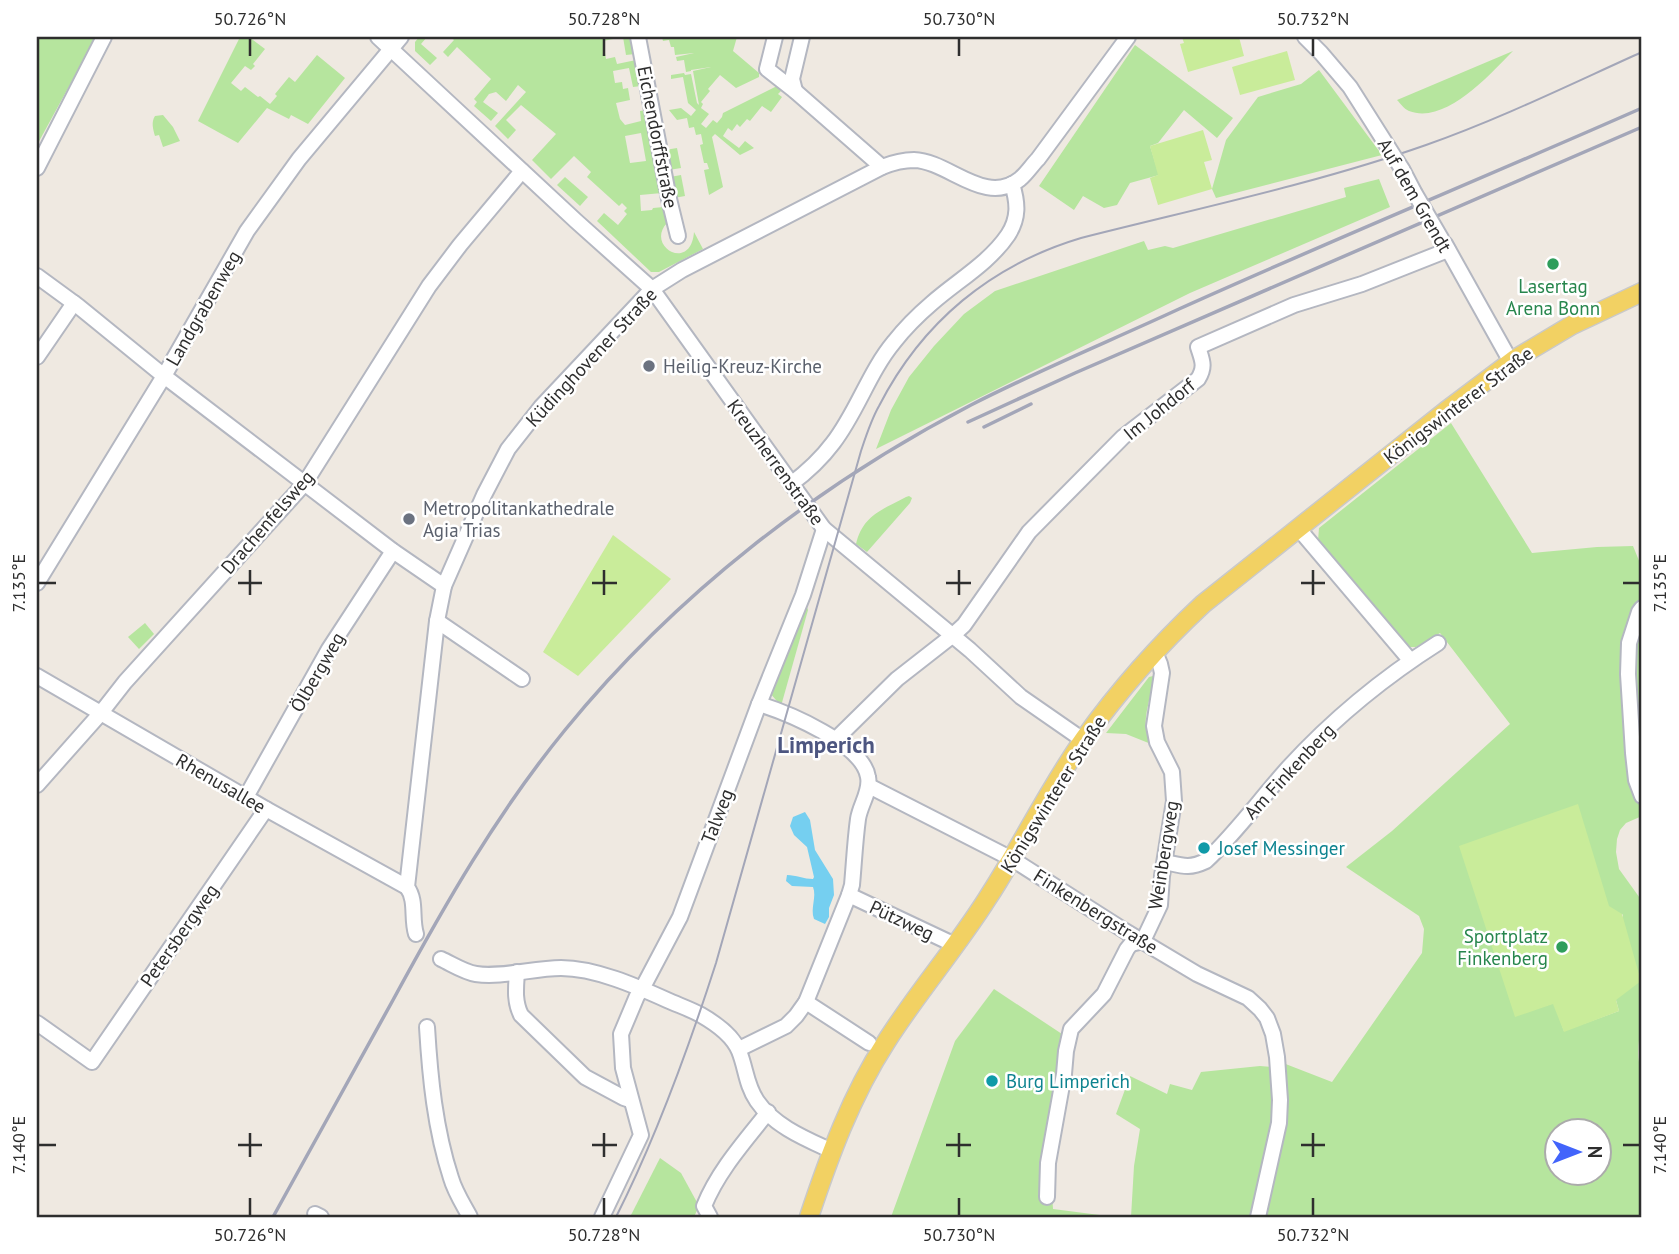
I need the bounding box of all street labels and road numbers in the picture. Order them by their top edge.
street label: Eichendorffstraße [632,64,684,210]
street label: Auf dem Grendt [1373,134,1458,257]
street label: Landgrabenweg [160,246,246,370]
street label: Küdinghovener Straße [520,282,662,432]
street label: Königswinterer Straße [1379,341,1537,469]
street label: Im Johdorf [1118,372,1200,445]
street label: Kreuzherrenstraße [722,394,830,530]
street label: Drachenfelsweg [215,465,319,579]
street label: Ölbergweg [284,628,350,716]
street label: Königswinterer Straße [995,711,1111,877]
street label: Am Finkenberg [1238,718,1340,824]
street label: Rhenusallee [172,748,270,818]
street label: Talweg [696,785,738,847]
street label: Weinbergweg [1143,799,1183,911]
street label: Finkenbergstraße [1029,863,1163,959]
street label: Petersbergweg [135,879,223,991]
street label: Pützweg [866,895,938,945]

